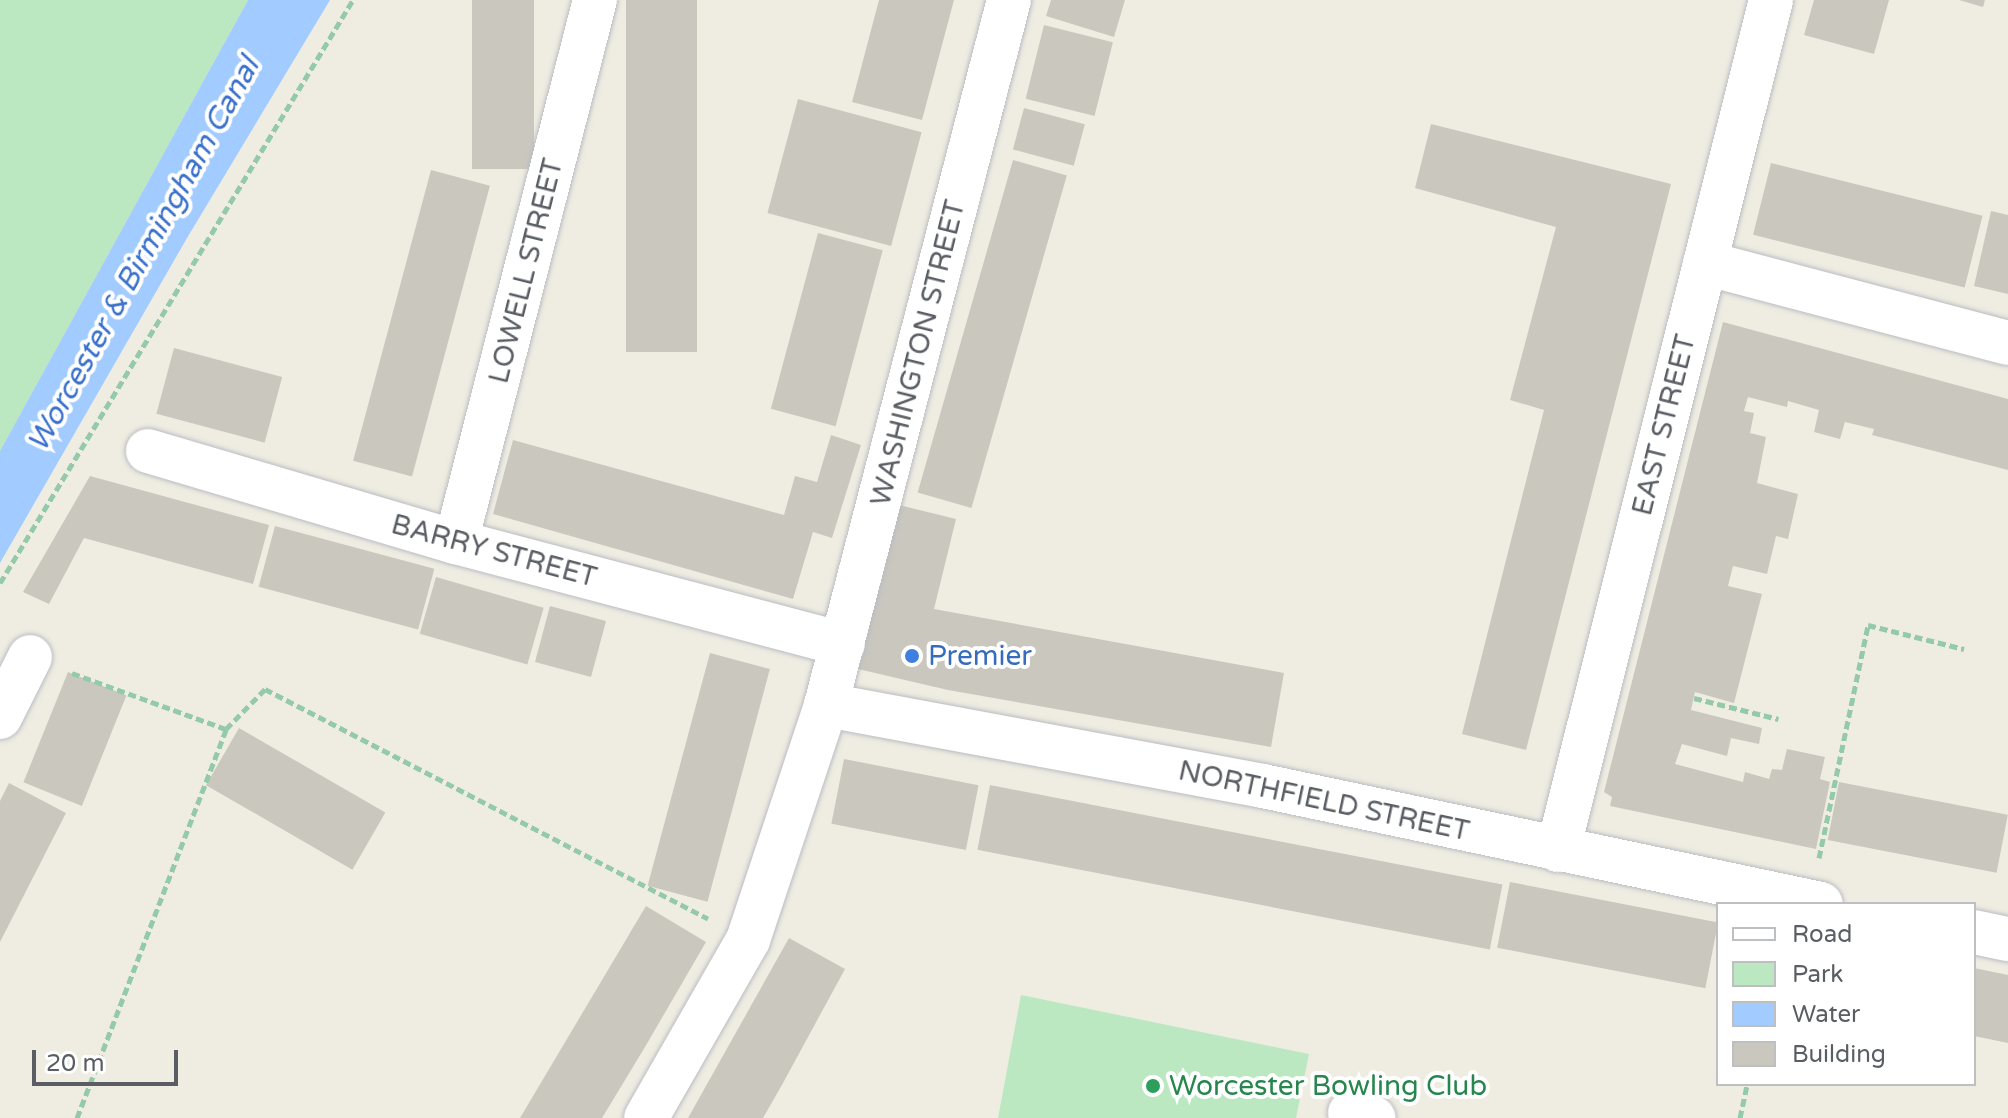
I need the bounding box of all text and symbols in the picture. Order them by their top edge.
water label: Worcester & Birmingham Canal [20,52,268,458]
street label: LOWELL STREET [482,155,570,387]
street label: WASHINGTON STREET [864,197,972,509]
street label: EAST STREET [1625,331,1703,519]
street label: BARRY STREET [388,507,600,595]
place label: Premier [928,639,1032,673]
marker: Premier [903,647,921,665]
street label: NORTHFIELD STREET [1175,754,1473,848]
legend [1716,902,1976,1086]
text: Road [1792,920,1852,949]
text: Park [1792,960,1843,989]
text: Water [1792,1000,1860,1029]
scale bar [36,1034,182,1084]
text: Building [1792,1040,1886,1069]
text: 20 m [46,1049,104,1078]
place label: Worcester Bowling Club [1169,1069,1487,1103]
marker: Worcester Bowling Club [1144,1077,1162,1095]

